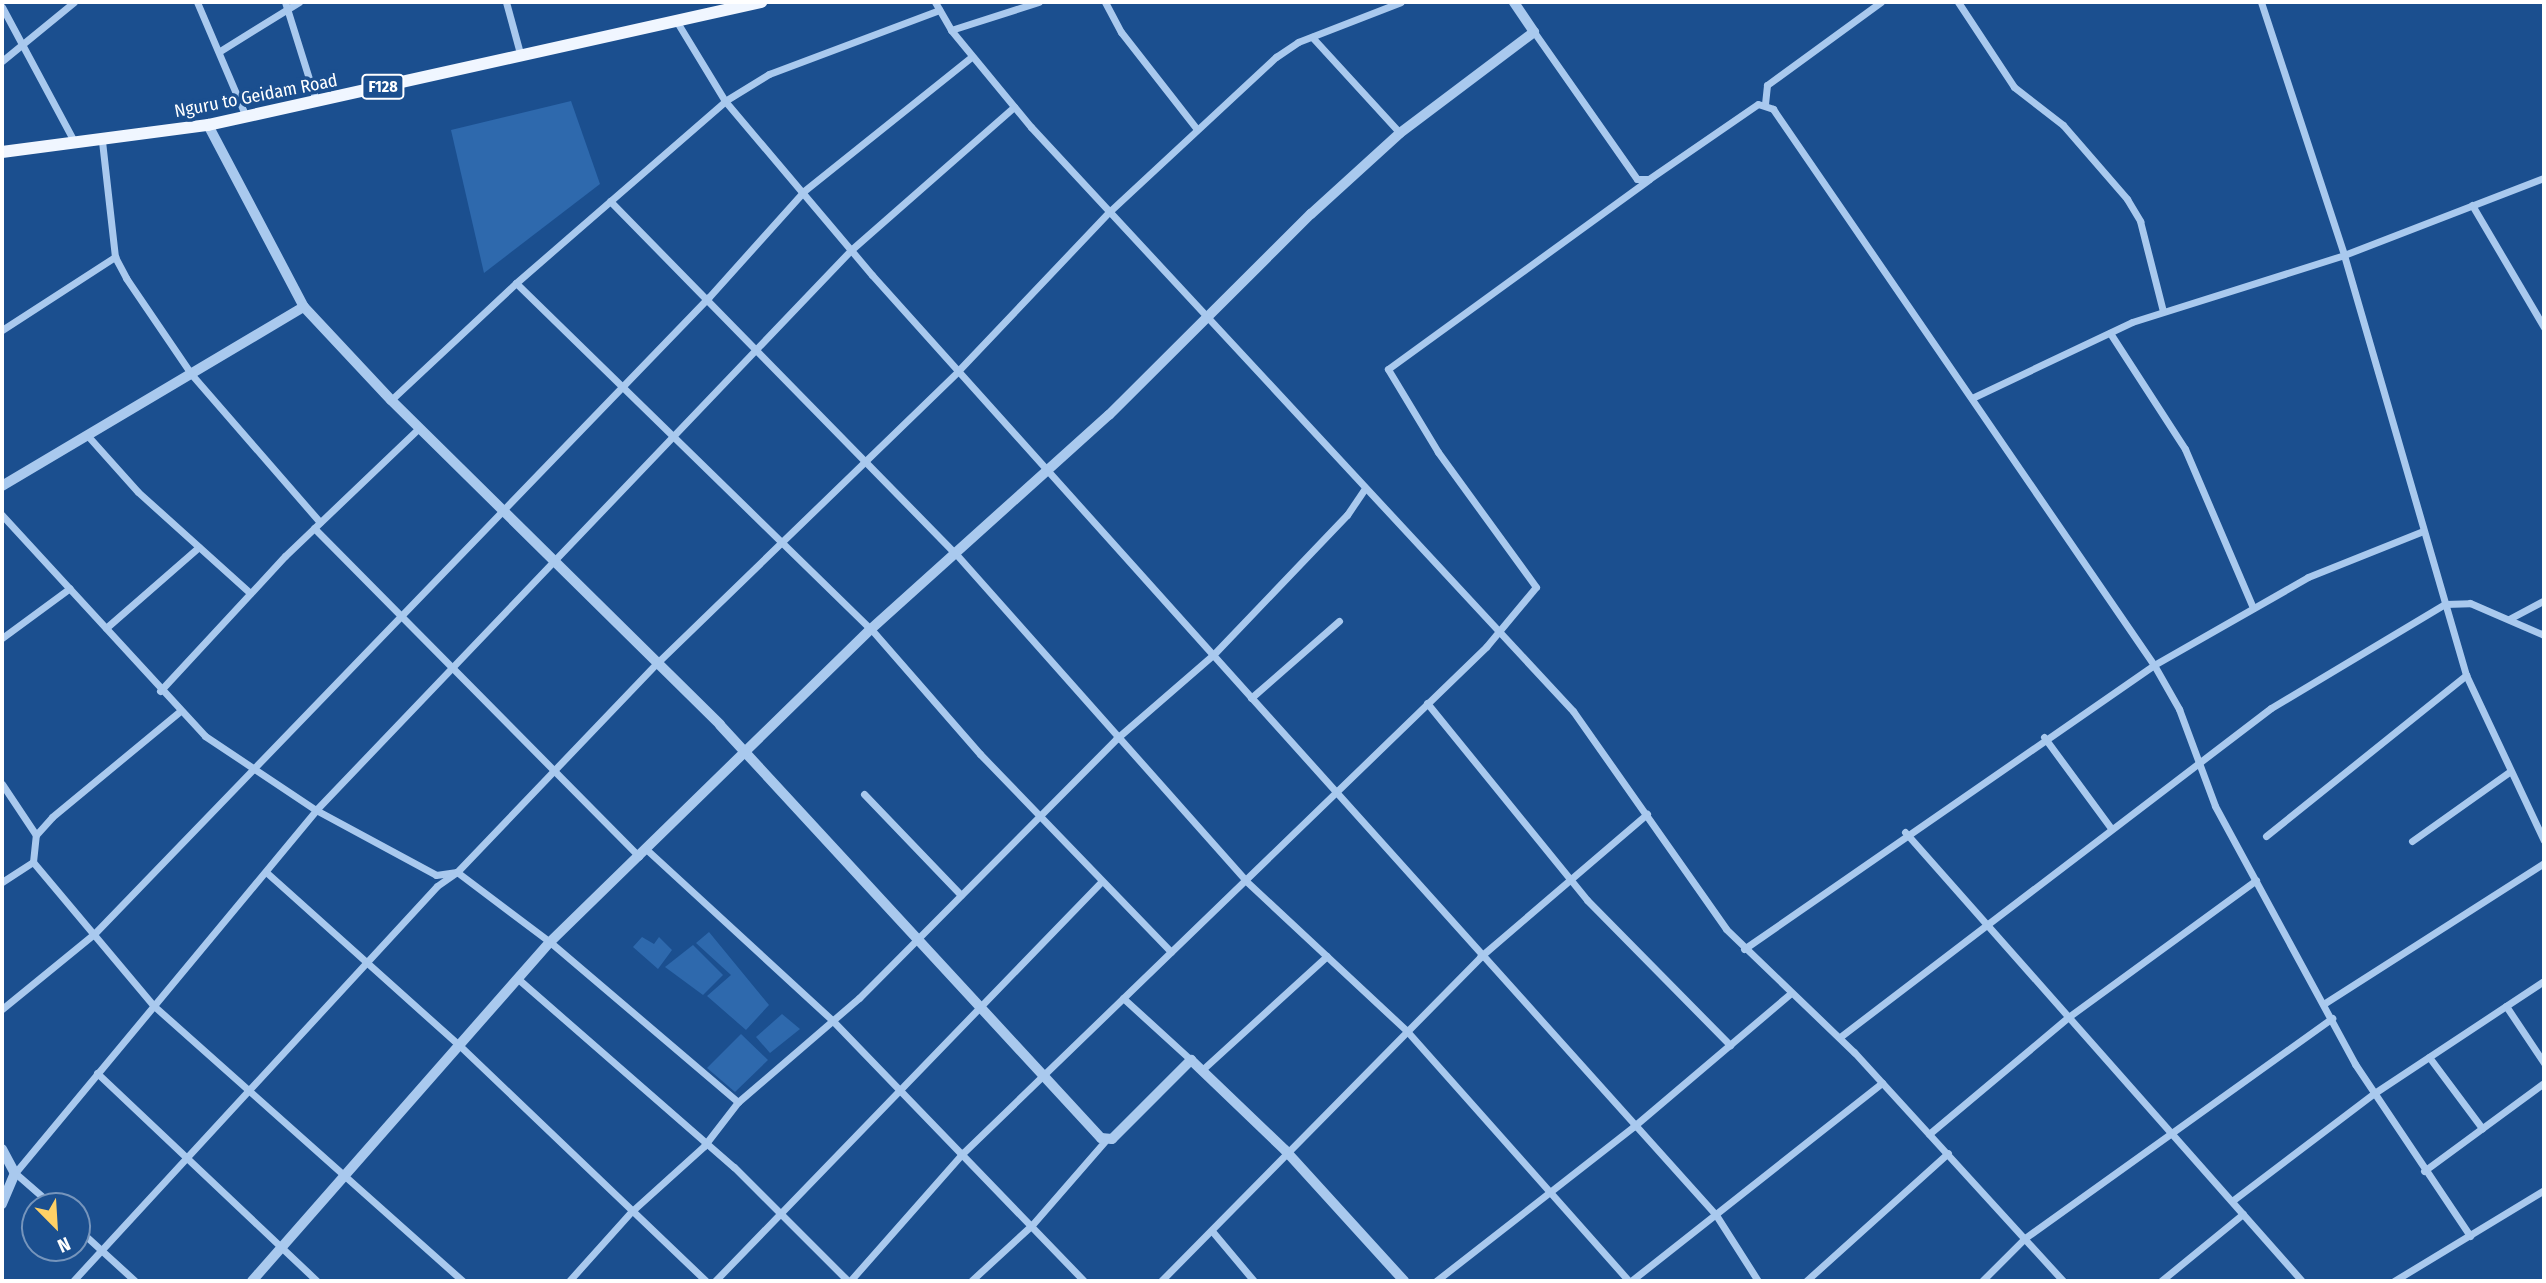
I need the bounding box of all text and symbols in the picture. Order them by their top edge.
street label: Nguru to Geidam Road [173,70,339,122]
road number: F128 [360,74,406,100]
north arrow [21,1192,91,1262]
text: N [54,1232,74,1258]

